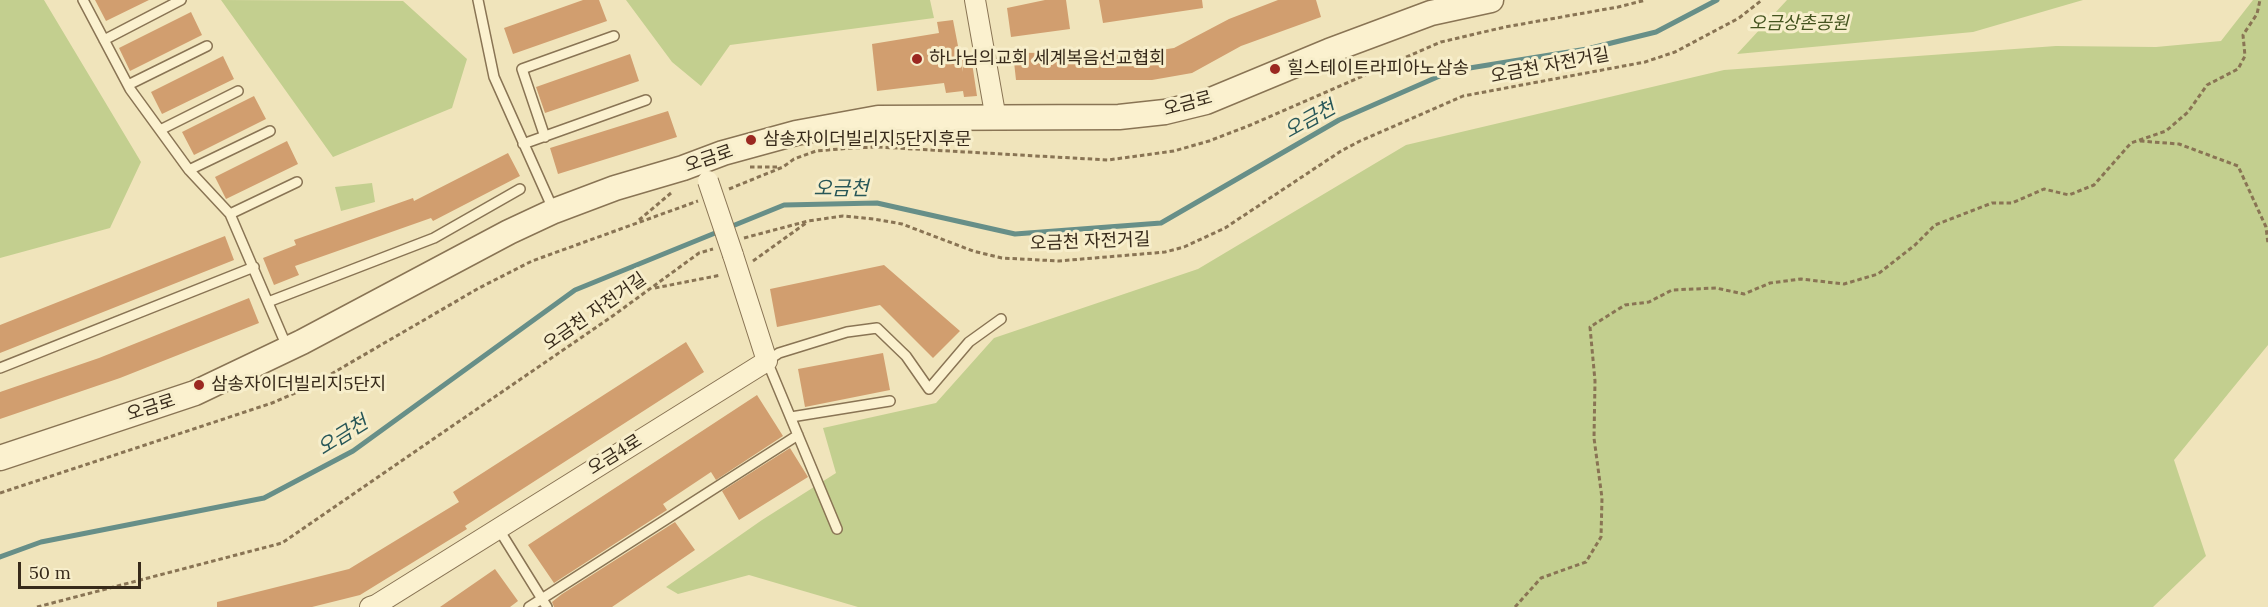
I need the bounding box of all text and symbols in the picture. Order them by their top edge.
park label: 오금상촌공원 [1749,13,1849,35]
street label: 오금천 자전거길 [1489,44,1611,88]
place label: 하나님의교회 세계복음선교협회 [929,48,1166,70]
marker: 하나님의교회 세계복음선교협회 [910,52,924,66]
place label: 힐스테이트라피아노삼송 [1287,58,1469,80]
marker: 힐스테이트라피아노삼송 [1268,62,1282,76]
street label: 오금로 [1161,87,1215,121]
water label: 오금천 [1280,96,1340,144]
place label: 삼송자이더빌리지5단지후문 [763,129,972,151]
marker: 삼송자이더빌리지5단지후문 [744,133,758,147]
street label: 오금로 [682,141,736,177]
water label: 오금천 [813,177,869,201]
street label: 오금천 자전거길 [1029,229,1151,255]
street label: 오금천 자전거길 [539,269,651,355]
place label: 삼송자이더빌리지5단지 [211,374,386,396]
marker: 삼송자이더빌리지5단지 [192,378,206,392]
street label: 오금로 [124,390,178,426]
water label: 오금천 [313,411,373,461]
street label: 오금4로 [584,430,646,480]
scale bar [21,550,144,588]
text: 50 m [29,561,71,584]

